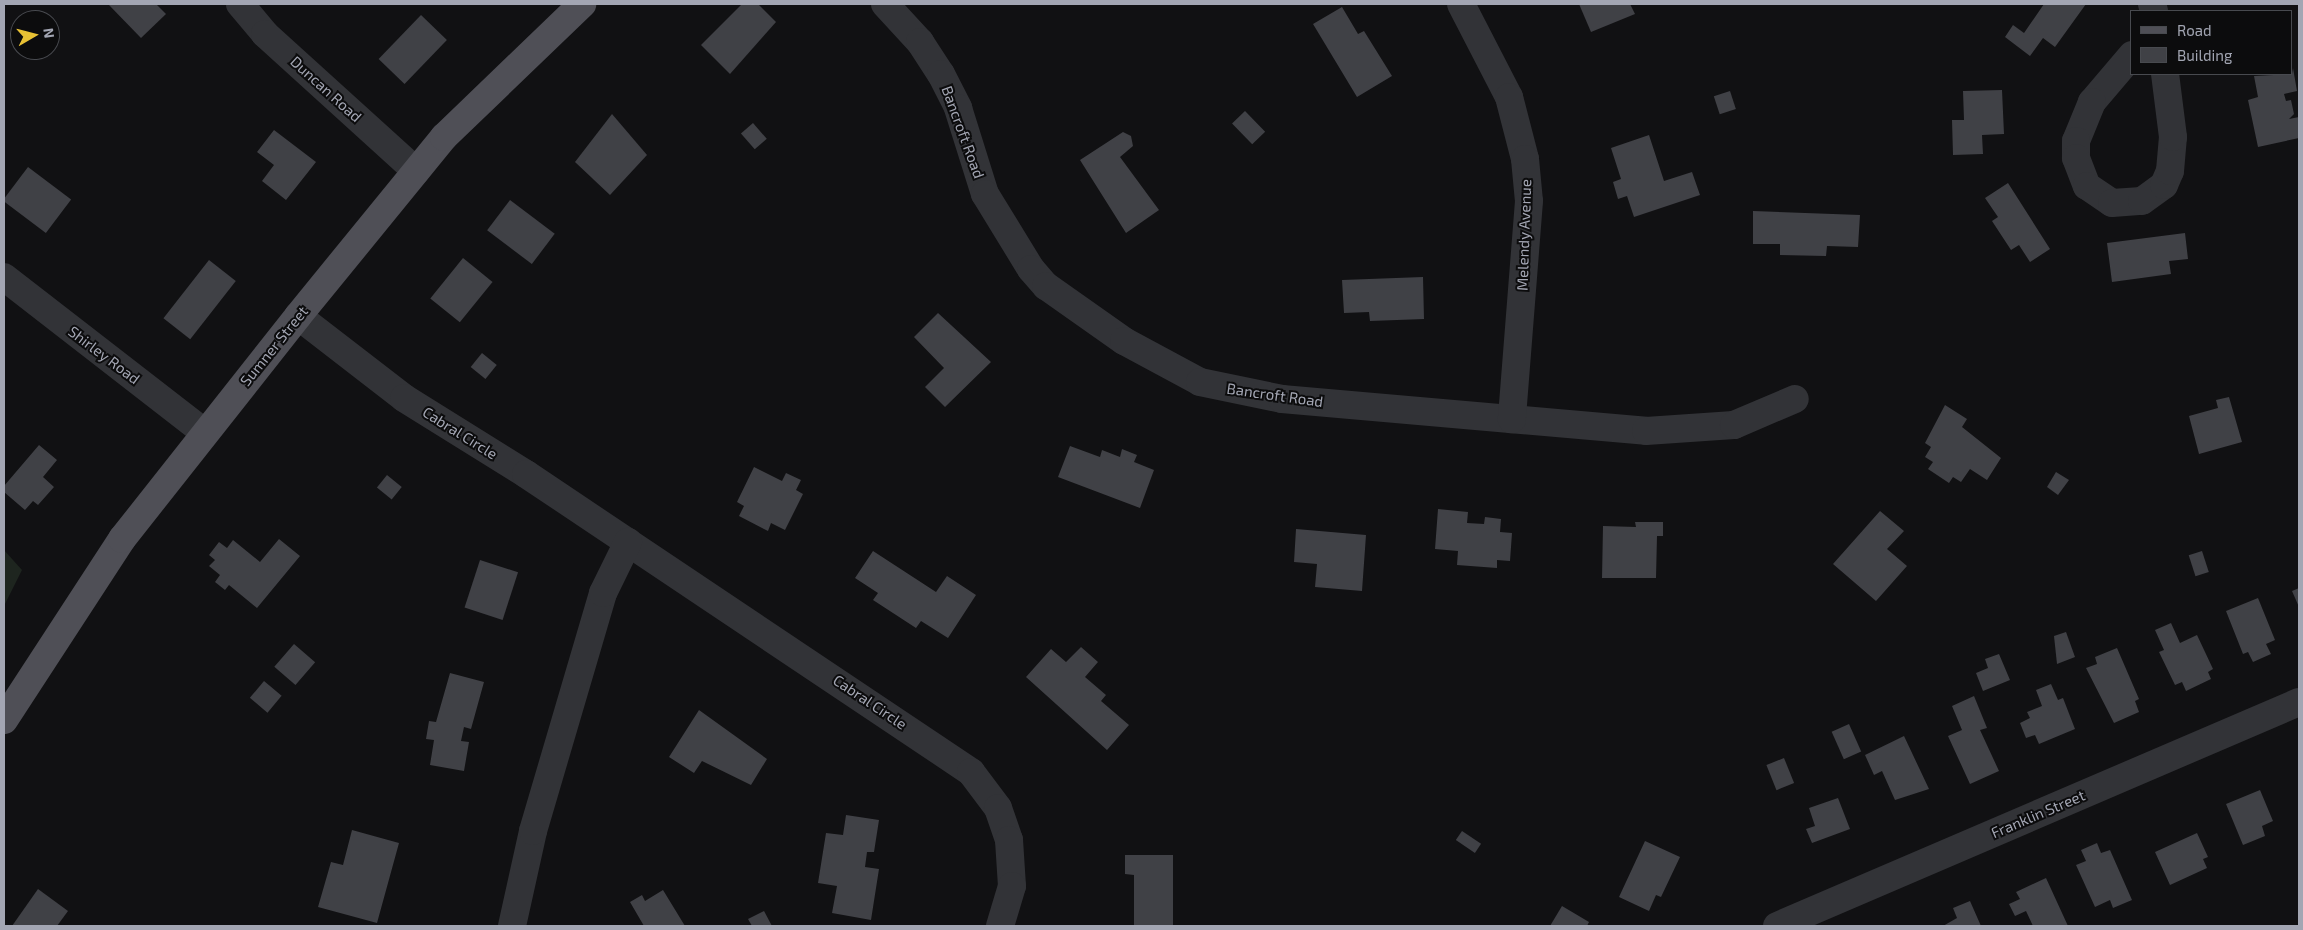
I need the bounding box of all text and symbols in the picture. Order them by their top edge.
north arrow [10,10,60,60]
legend [2130,10,2293,75]
text: Road [2177,21,2212,39]
text: N [40,27,58,39]
text: Building [2177,46,2232,64]
street label: Duncan Road [287,52,365,126]
street label: Bancroft Road [938,83,988,181]
street label: Melendy Avenue [1513,178,1535,292]
street label: Sumner Street [236,302,312,390]
street label: Shirley Road [65,322,143,388]
street label: Bancroft Road [1226,379,1324,411]
street label: Cabral Circle [419,403,501,463]
street label: Cabral Circle [830,671,910,733]
street label: Franklin Street [1988,786,2088,842]

